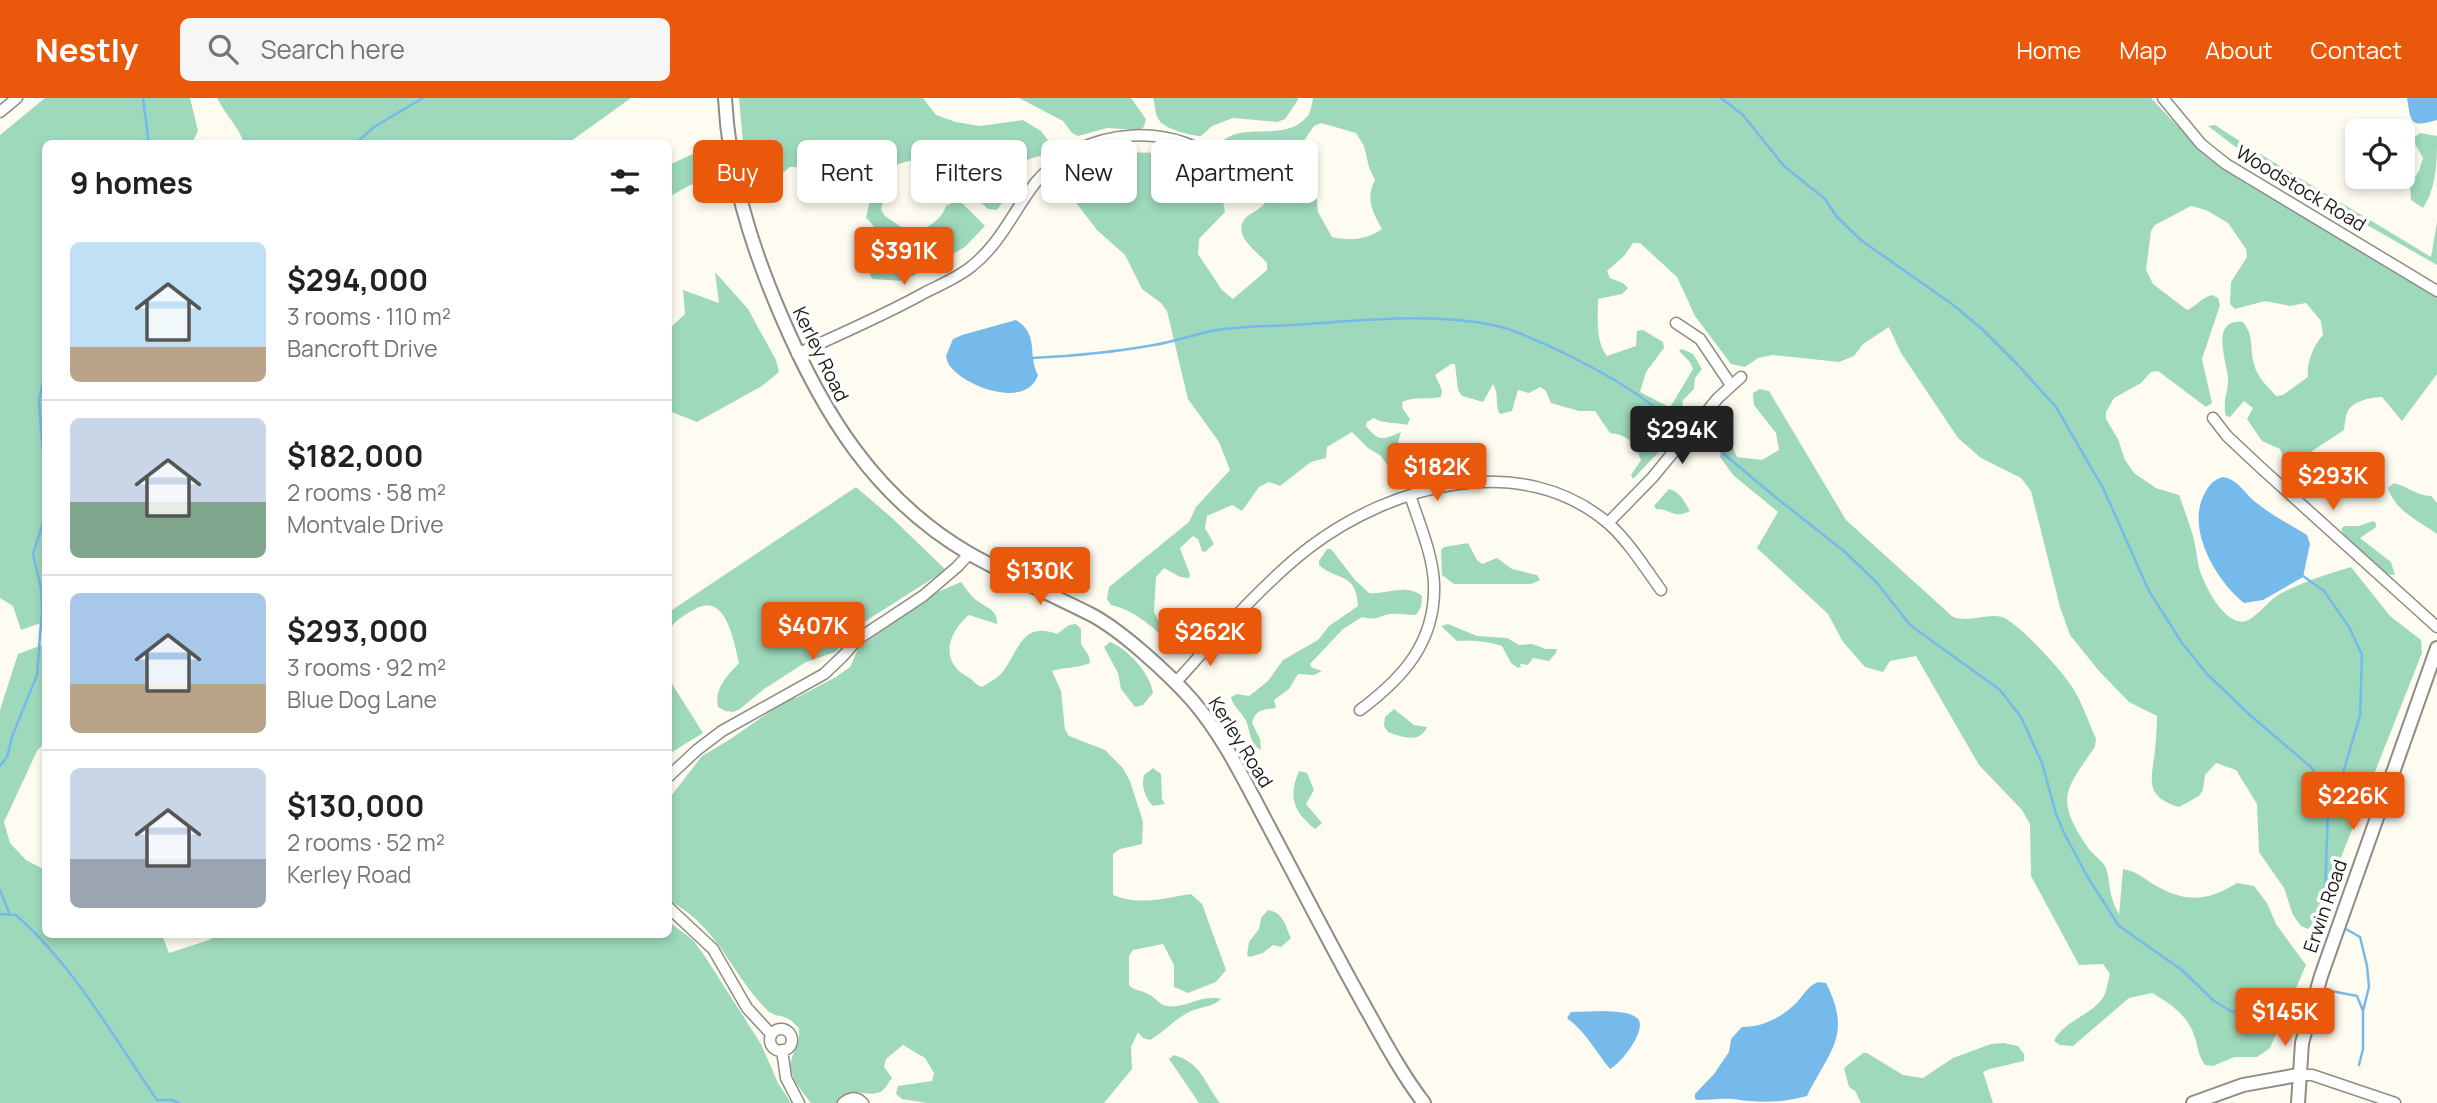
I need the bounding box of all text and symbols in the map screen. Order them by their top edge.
search box [180,18,670,81]
text: Nestly [35,27,138,72]
icon: search [204,30,242,68]
text: Search here [260,31,405,67]
text: Home [2016,33,2081,66]
text: Map [2119,33,2167,66]
text: About [2205,33,2273,66]
text: Contact [2311,33,2402,66]
map controls [2345,119,2415,189]
button: locate [2345,119,2415,189]
street label: Woodstock Road [2231,139,2371,237]
chip: Buy [693,140,783,203]
chip: Rent [797,140,897,203]
chip: Filters [911,140,1027,203]
chip: New [1041,140,1137,203]
chip: Apartment [1151,140,1318,203]
text: 9 homes [70,162,193,203]
icon: filters [606,163,644,201]
pin: $391K [855,228,953,287]
text: $391K [870,234,938,266]
text: $294,000 [287,259,428,300]
icon: home [126,270,210,354]
text: 3 rooms · 110 m² [287,300,451,332]
street label: Kerley Road [787,302,855,406]
text: Bancroft Drive [287,332,438,364]
pin: $294K [1633,406,1731,466]
text: $294K [1646,413,1718,445]
text: $182,000 [287,435,424,476]
pin: $182K [1388,444,1486,503]
icon: home [126,446,210,530]
text: $182K [1403,450,1471,482]
pin: $293K [2284,452,2382,512]
text: $293K [2298,459,2368,491]
text: 2 rooms · 58 m² [287,476,446,508]
text: Montvale Drive [287,508,444,540]
pin: $130K [991,547,1089,607]
text: $130K [1006,554,1074,586]
pin: $407K [764,602,862,662]
pin: $262K [1161,608,1259,668]
text: $407K [778,609,848,641]
text: $293,000 [287,610,428,651]
text: $262K [1174,615,1246,647]
icon: home [126,621,210,705]
text: 3 rooms · 92 m² [287,651,446,683]
text: Blue Dog Lane [287,683,437,715]
street label: Kerley Road [1203,692,1279,792]
pin: $226K [2304,772,2402,832]
text: $226K [2317,779,2389,811]
text: $130,000 [287,785,425,826]
icon: home [126,796,210,880]
text: 2 rooms · 52 m² [287,826,445,858]
street label: Erwin Road [2297,856,2353,956]
text: Kerley Road [287,858,411,890]
pin: $145K [2236,988,2334,1048]
text: $145K [2252,995,2318,1027]

